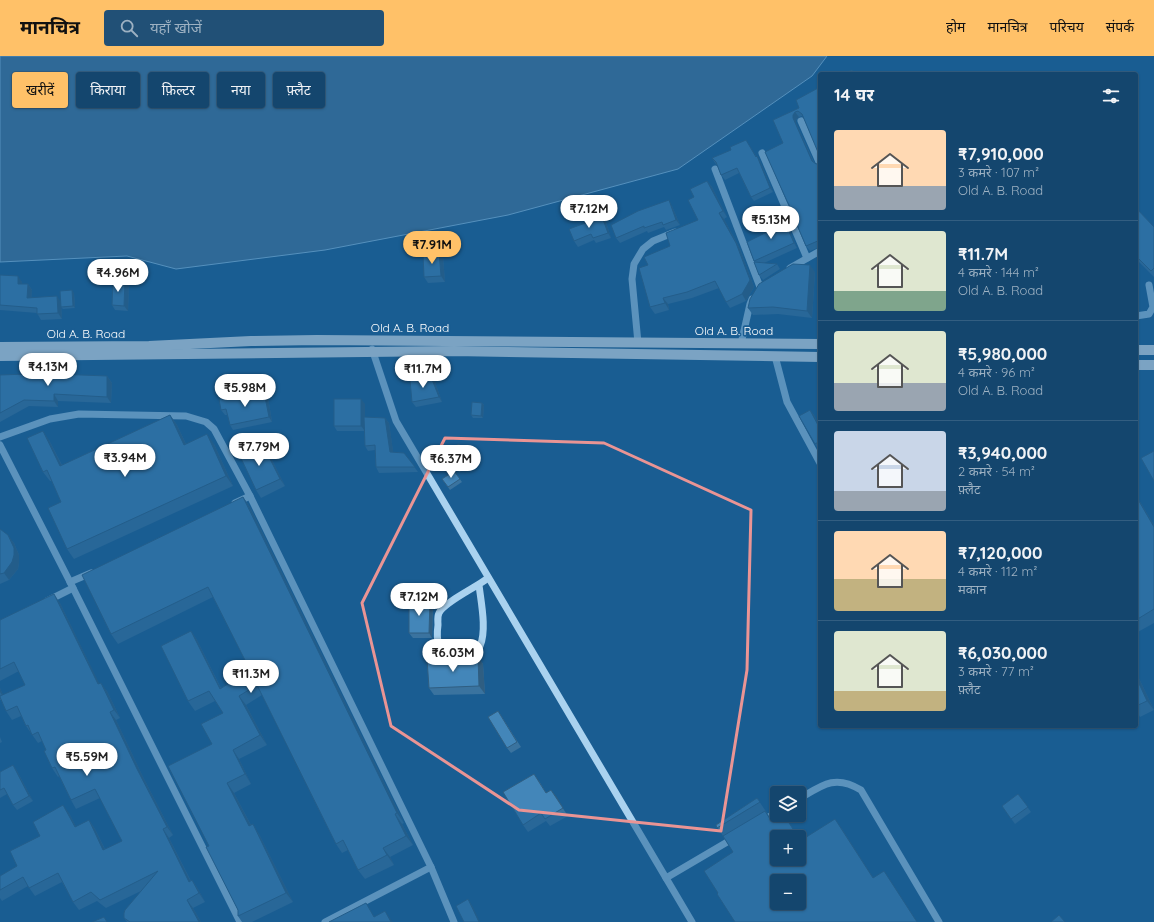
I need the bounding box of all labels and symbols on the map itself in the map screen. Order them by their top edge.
pin: ₹7.12M [556,195,622,229]
pin: ₹5.13M [738,206,804,240]
pin: ₹7.91M [399,231,465,265]
pin: ₹4.96M [85,259,151,293]
street label: Old A. B. Road [371,320,449,335]
street label: Old A. B. Road [695,323,773,338]
street label: Old A. B. Road [47,326,125,341]
pin: ₹4.13M [15,353,81,387]
pin: ₹11.7M [390,355,456,389]
pin: ₹5.98M [212,374,278,408]
pin: ₹7.79M [226,433,292,467]
pin: ₹3.94M [92,444,158,478]
pin: ₹6.37M [418,445,484,479]
pin: ₹7.12M [386,583,452,617]
pin: ₹6.03M [420,639,486,673]
pin: ₹11.3M [218,660,284,694]
pin: ₹5.59M [54,743,120,777]

